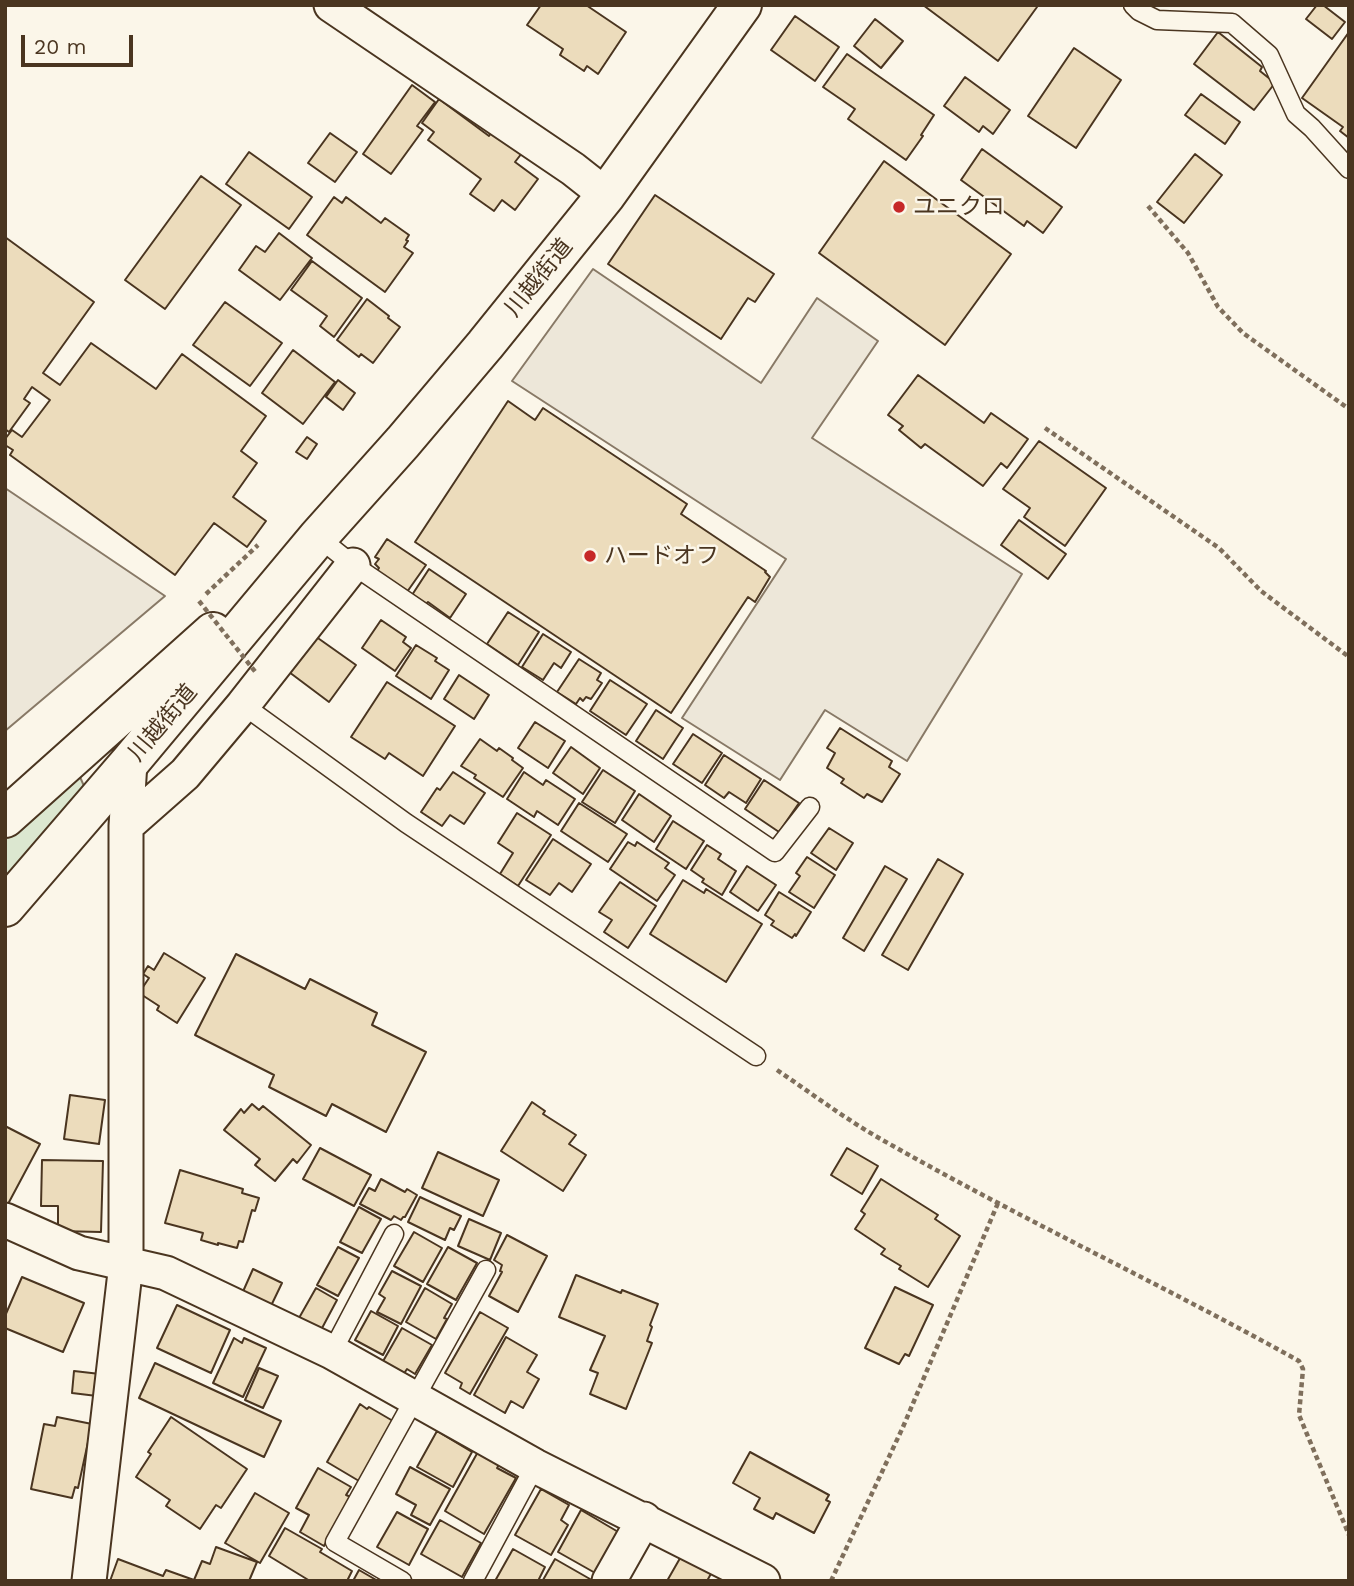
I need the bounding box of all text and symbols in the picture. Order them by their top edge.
scale bar [24,21,136,65]
text: 20 m [34,34,86,59]
place label: ユニクロ [913,193,1005,221]
marker: ユニクロ [891,199,907,215]
street label: 川越街道 [499,234,579,322]
place label: ハードオフ [604,542,719,570]
marker: ハードオフ [582,548,598,564]
street label: 川越街道 [123,679,203,767]

